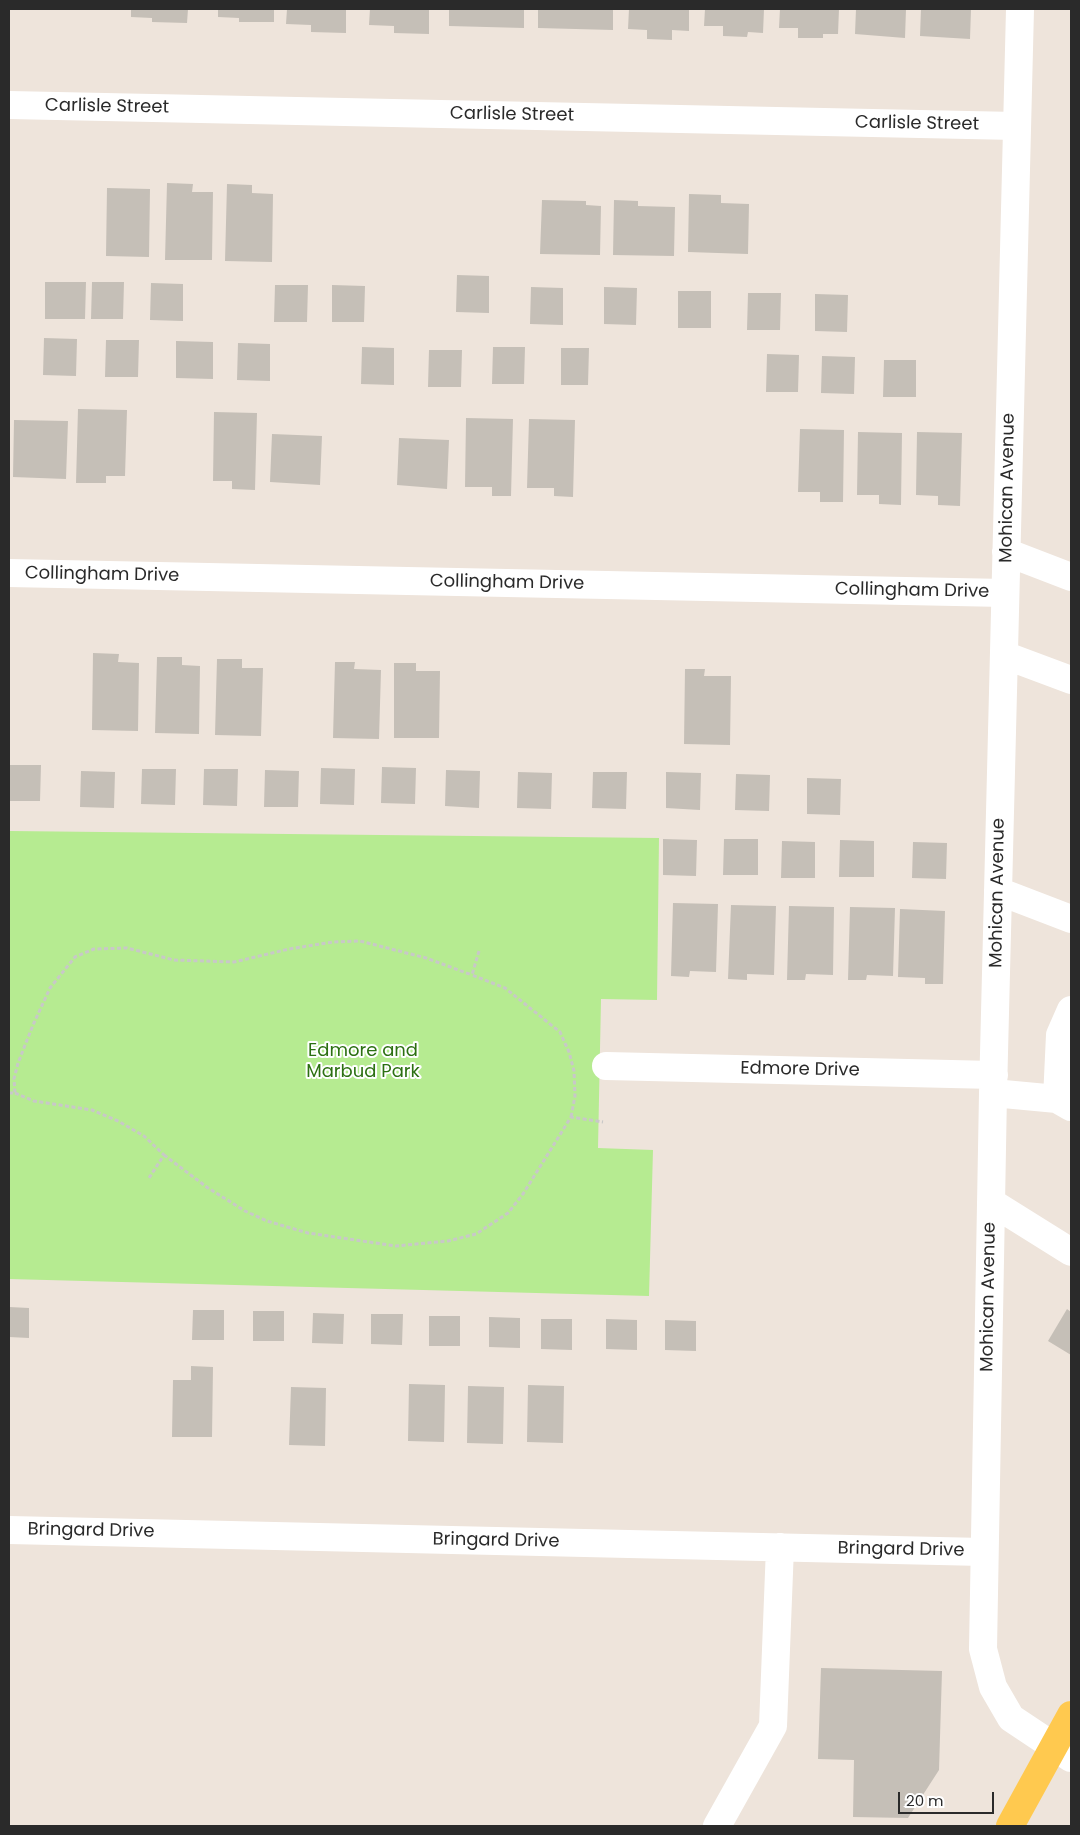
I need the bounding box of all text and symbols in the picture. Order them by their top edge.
street label: Carlisle Street [45,95,169,119]
street label: Carlisle Street [450,103,574,127]
street label: Carlisle Street [855,112,979,136]
street label: Mohican Avenue [996,413,1020,563]
street label: Collingham Drive [25,563,179,587]
street label: Collingham Drive [430,571,584,595]
street label: Collingham Drive [835,579,989,603]
street label: Mohican Avenue [986,818,1010,968]
park label: Edmore and Marbud Park [306,1040,420,1082]
street label: Edmore Drive [740,1058,860,1082]
street label: Mohican Avenue [977,1222,1001,1372]
street label: Bringard Drive [27,1519,155,1543]
street label: Bringard Drive [432,1529,560,1553]
street label: Bringard Drive [837,1538,965,1562]
scale bar [900,1782,996,1814]
text: 20 m [906,1790,944,1811]

